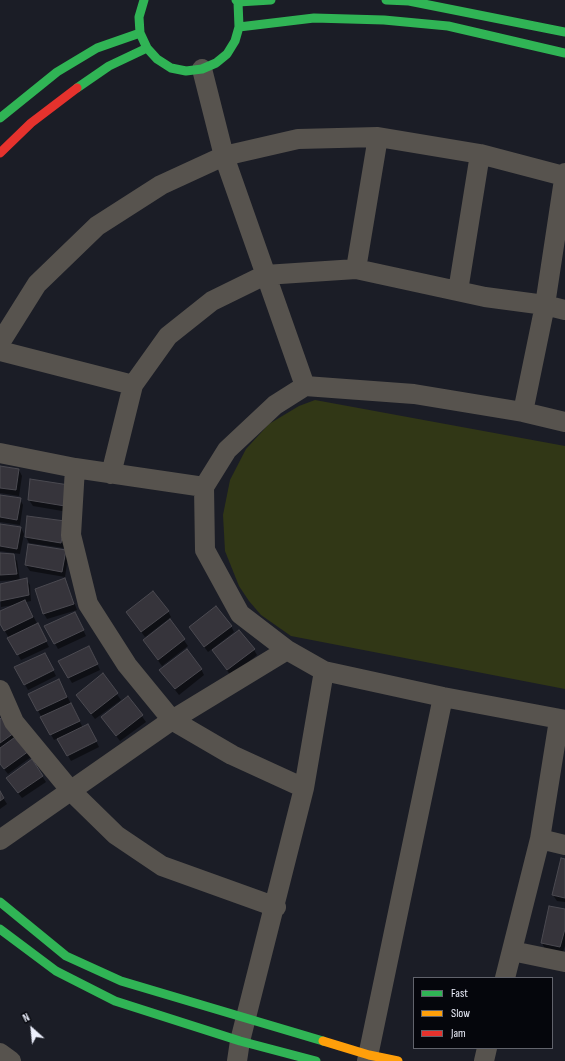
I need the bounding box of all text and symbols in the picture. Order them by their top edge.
legend [413,977,553,1049]
text: Fast [451,986,468,1001]
text: Slow [451,1006,470,1021]
north arrow [12,1009,52,1049]
text: N [21,1011,32,1025]
text: Jam [451,1026,466,1041]

